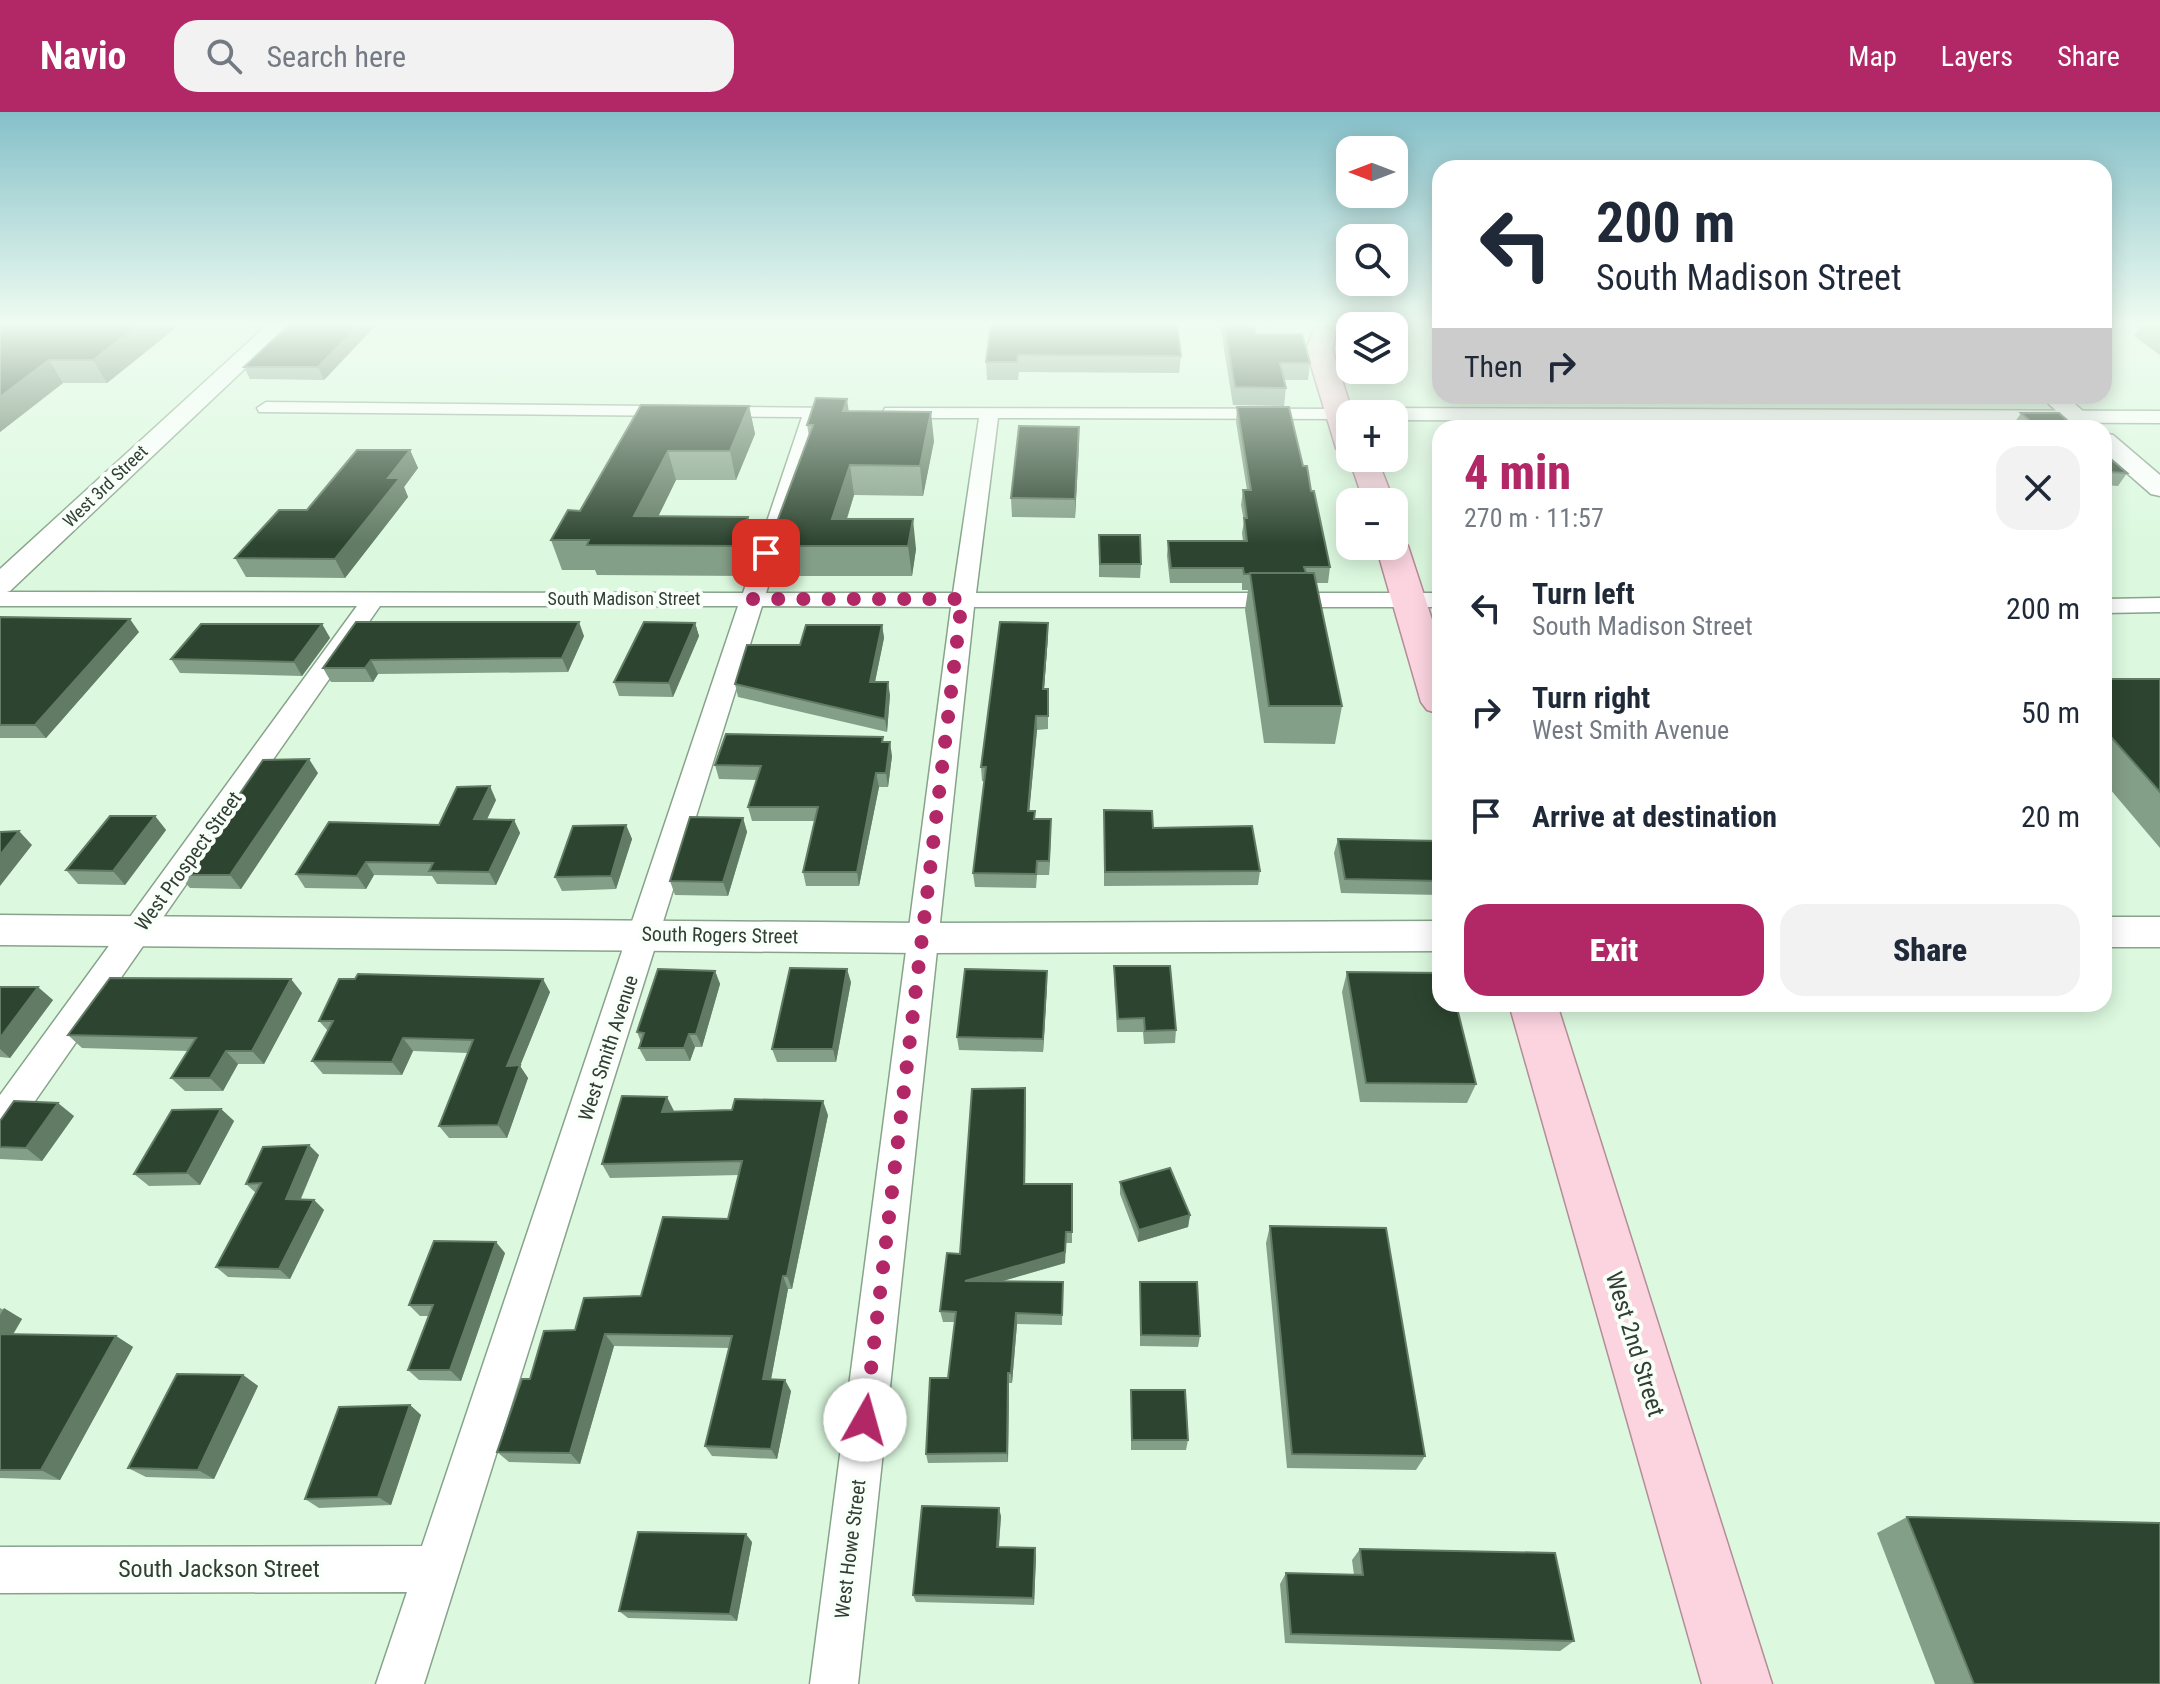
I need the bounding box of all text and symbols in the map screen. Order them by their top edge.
search box [174,20,734,92]
text: Navio [40,34,126,78]
icon: search [202,34,246,78]
text: Search here [266,39,406,74]
text: Map [1848,40,1897,73]
text: Layers [1941,40,2013,73]
text: Share [2057,40,2120,73]
north arrow [1336,136,1408,208]
map controls [1336,136,1408,560]
text: 200 m [1596,190,1735,256]
icon: left [1464,192,1568,296]
button: search [1336,224,1408,296]
text: South Madison Street [1596,257,1902,299]
button: layers [1336,312,1408,384]
icon: right [1539,344,1583,388]
text: Then [1464,349,1523,384]
button: + [1336,400,1408,472]
street label: West 3rd Street [59,441,151,531]
text: 4 min [1464,444,1571,501]
button: close [1996,446,2080,530]
button: − [1336,488,1408,560]
text: 270 m · 11:57 [1464,503,1604,533]
pin [732,519,800,587]
icon: arrive [744,531,788,575]
text: Turn left [1532,576,1635,611]
icon: left [1464,586,1508,630]
street label: South Madison Street [548,588,700,609]
text: 200 m [2006,591,2080,626]
text: South Madison Street [1532,611,1753,641]
text: Turn right [1532,680,1650,715]
icon: right [1464,690,1508,734]
text: 50 m [2021,695,2080,730]
text: West Smith Avenue [1532,715,1729,745]
street label: West Prospect Street [130,787,247,935]
icon: arrive [1464,794,1508,838]
text: Arrive at destination [1532,799,1777,834]
text: 20 m [2021,799,2080,834]
button: Exit [1464,904,1764,996]
button: Share [1780,904,2080,996]
street label: South Rogers Street [641,922,799,948]
street label: West Smith Avenue [573,972,643,1124]
street label: West 2nd Street [1600,1268,1670,1420]
position arrow [823,1378,907,1462]
street label: West Howe Street [830,1478,870,1620]
street label: South Jackson Street [118,1555,320,1583]

